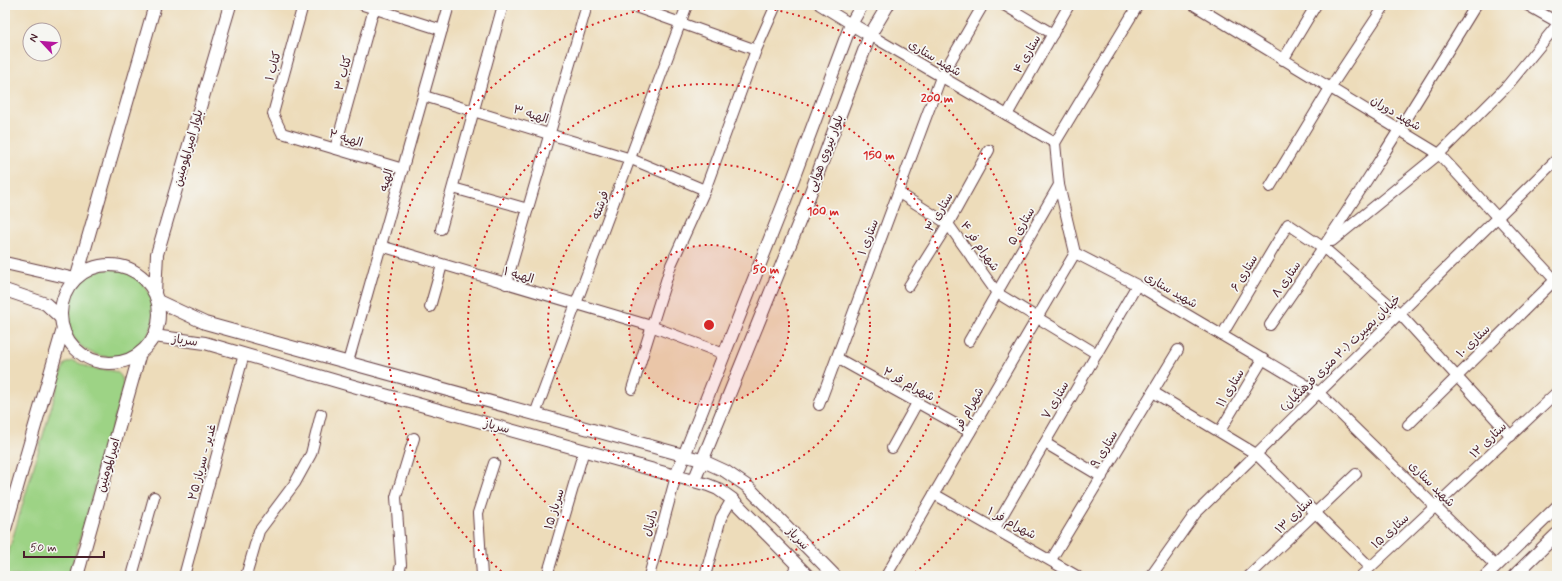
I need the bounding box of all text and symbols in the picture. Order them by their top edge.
north arrow [22,22,62,62]
text: N [26,32,42,44]
street label: ستاری ۴ [1010,32,1045,77]
street label: شهید ستاری [905,37,964,81]
street label: کتاب ۱ [262,50,286,83]
street label: کتاب ۳ [332,54,356,93]
text: 200 m [921,91,954,107]
street label: شهید دوران [1367,93,1424,135]
street label: الهیه ۳ [511,102,550,128]
street label: بلوار امیرالمومنین [170,108,208,189]
street label: بلوار نیروی هوایی [804,112,848,194]
street label: الهیه ۲ [327,126,365,152]
text: 150 m [863,148,895,164]
street label: الهیه [376,167,398,194]
street label: فرشته [588,189,613,222]
street label: ستاری ۳ [922,190,958,235]
text: 100 m [807,204,840,220]
street label: ستاری ۵ [1005,205,1039,248]
street label: ستاری ۱ [855,217,883,258]
street label: شهرام فر ۴ [956,218,1002,275]
street label: ستاری ۶ [1228,252,1262,295]
street label: ستاری ۸ [1268,258,1305,301]
text: 50 m [753,262,780,278]
street label: الهیه ۱ [502,264,536,288]
street label: شهید ستاری [1141,269,1200,313]
street label: خیابان بصیرت (۲۰ متری فرهنگیان) [1277,292,1405,416]
centre of rings [702,318,716,332]
street label: ستاری ۱۰ [1453,322,1494,362]
street label: سرباز [170,331,199,351]
street label: شهرام فر ۲ [880,364,937,406]
street label: ستاری ۱۱ [1213,366,1248,411]
street label: ستاری ۷ [1039,379,1073,422]
street label: شهرام فر [951,385,988,433]
street label: سرباز [481,416,511,438]
street label: ستاری ۱۲ [1467,419,1511,462]
street label: غدیر - سرباز ۲۵ [185,422,221,502]
street label: ستاری ۹ [1088,428,1122,471]
street label: امیرالمومنین [94,436,124,494]
street label: شهید ستاری [1405,458,1458,511]
street label: سرباز ۱۵ [541,487,569,532]
street label: ستاری ۱۳ [1272,494,1317,538]
street label: شهرام فر ۱ [984,504,1039,544]
street label: دانیال [640,508,662,539]
street label: ستاری ۱۵ [1368,510,1413,553]
street label: سرباز [782,523,812,554]
scale bar [24,533,104,559]
text: 50 m [30,540,57,556]

